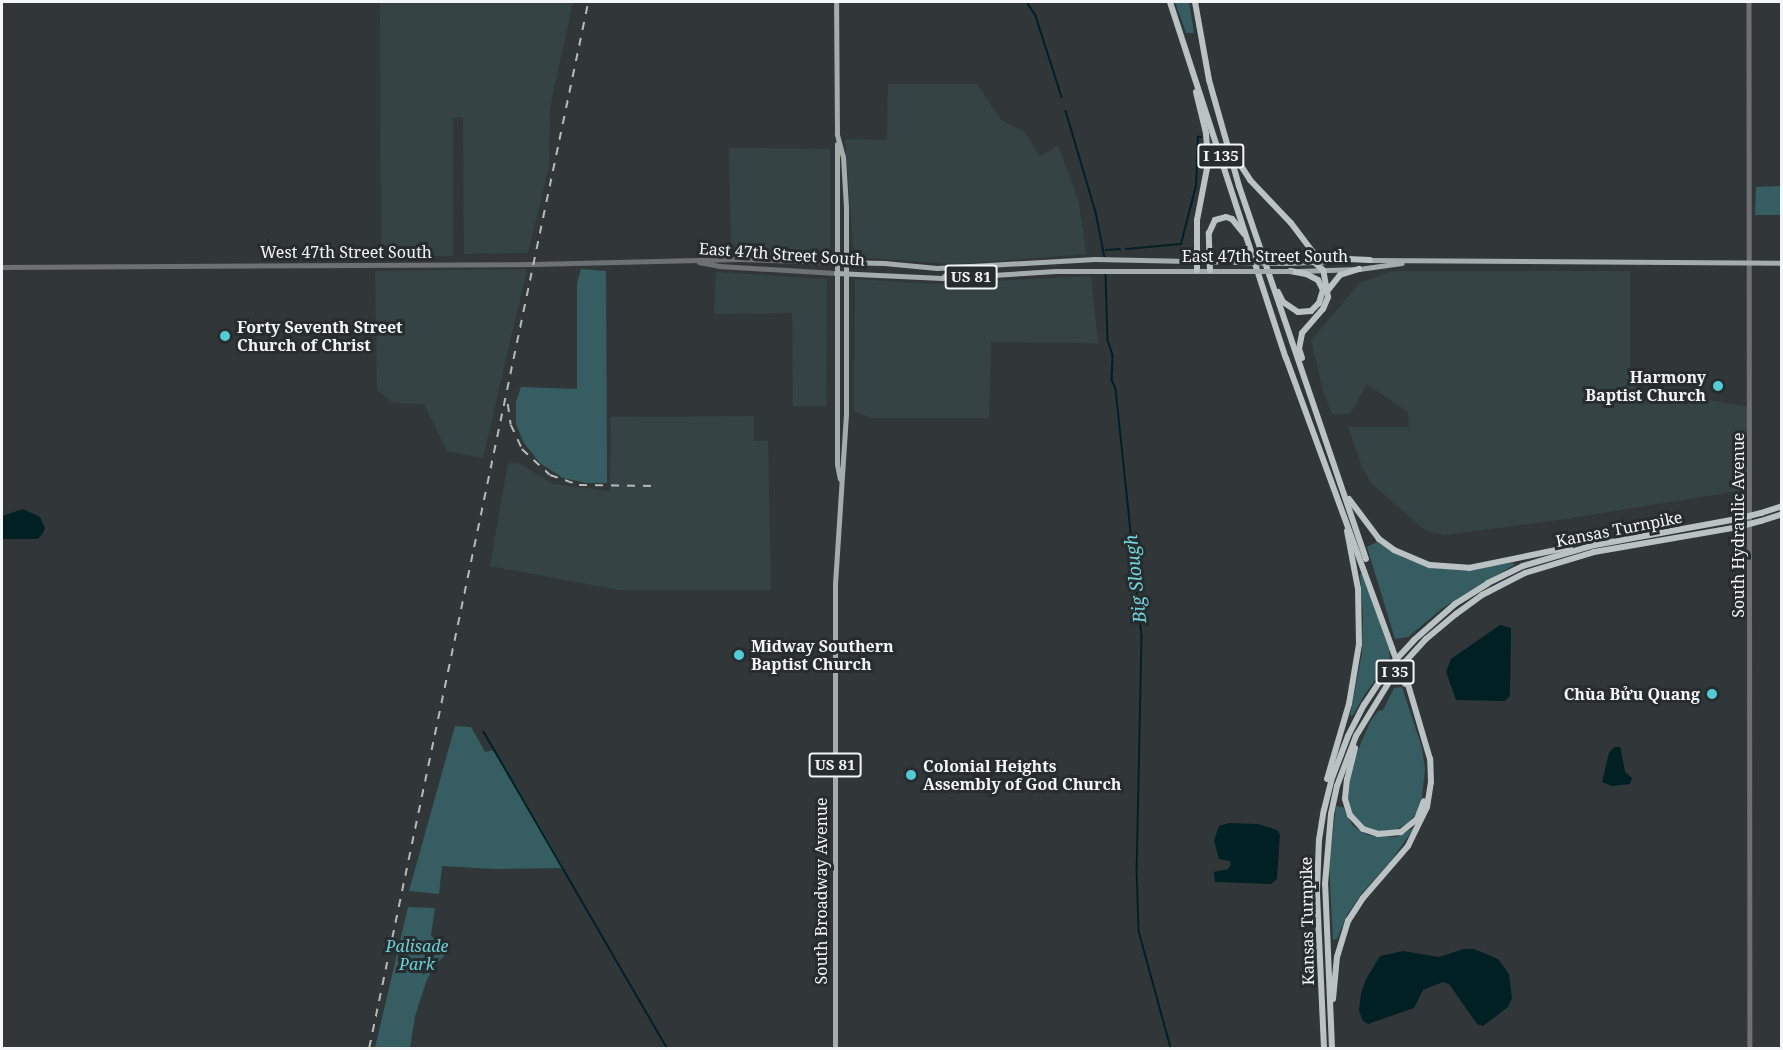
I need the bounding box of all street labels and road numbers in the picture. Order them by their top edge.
road number: I 135 [1197,144,1245,168]
street label: East 47th Street South [698,239,866,269]
street label: West 47th Street South [260,242,432,262]
street label: East 47th Street South [1182,246,1348,266]
road number: US 81 [944,265,998,289]
street label: South Hydraulic Avenue [1728,432,1748,618]
street label: Kansas Turnpike [1554,507,1684,551]
road number: I 35 [1376,660,1414,684]
road number: US 81 [808,753,862,777]
street label: South Broadway Avenue [811,798,831,984]
street label: Kansas Turnpike [1296,857,1318,985]

